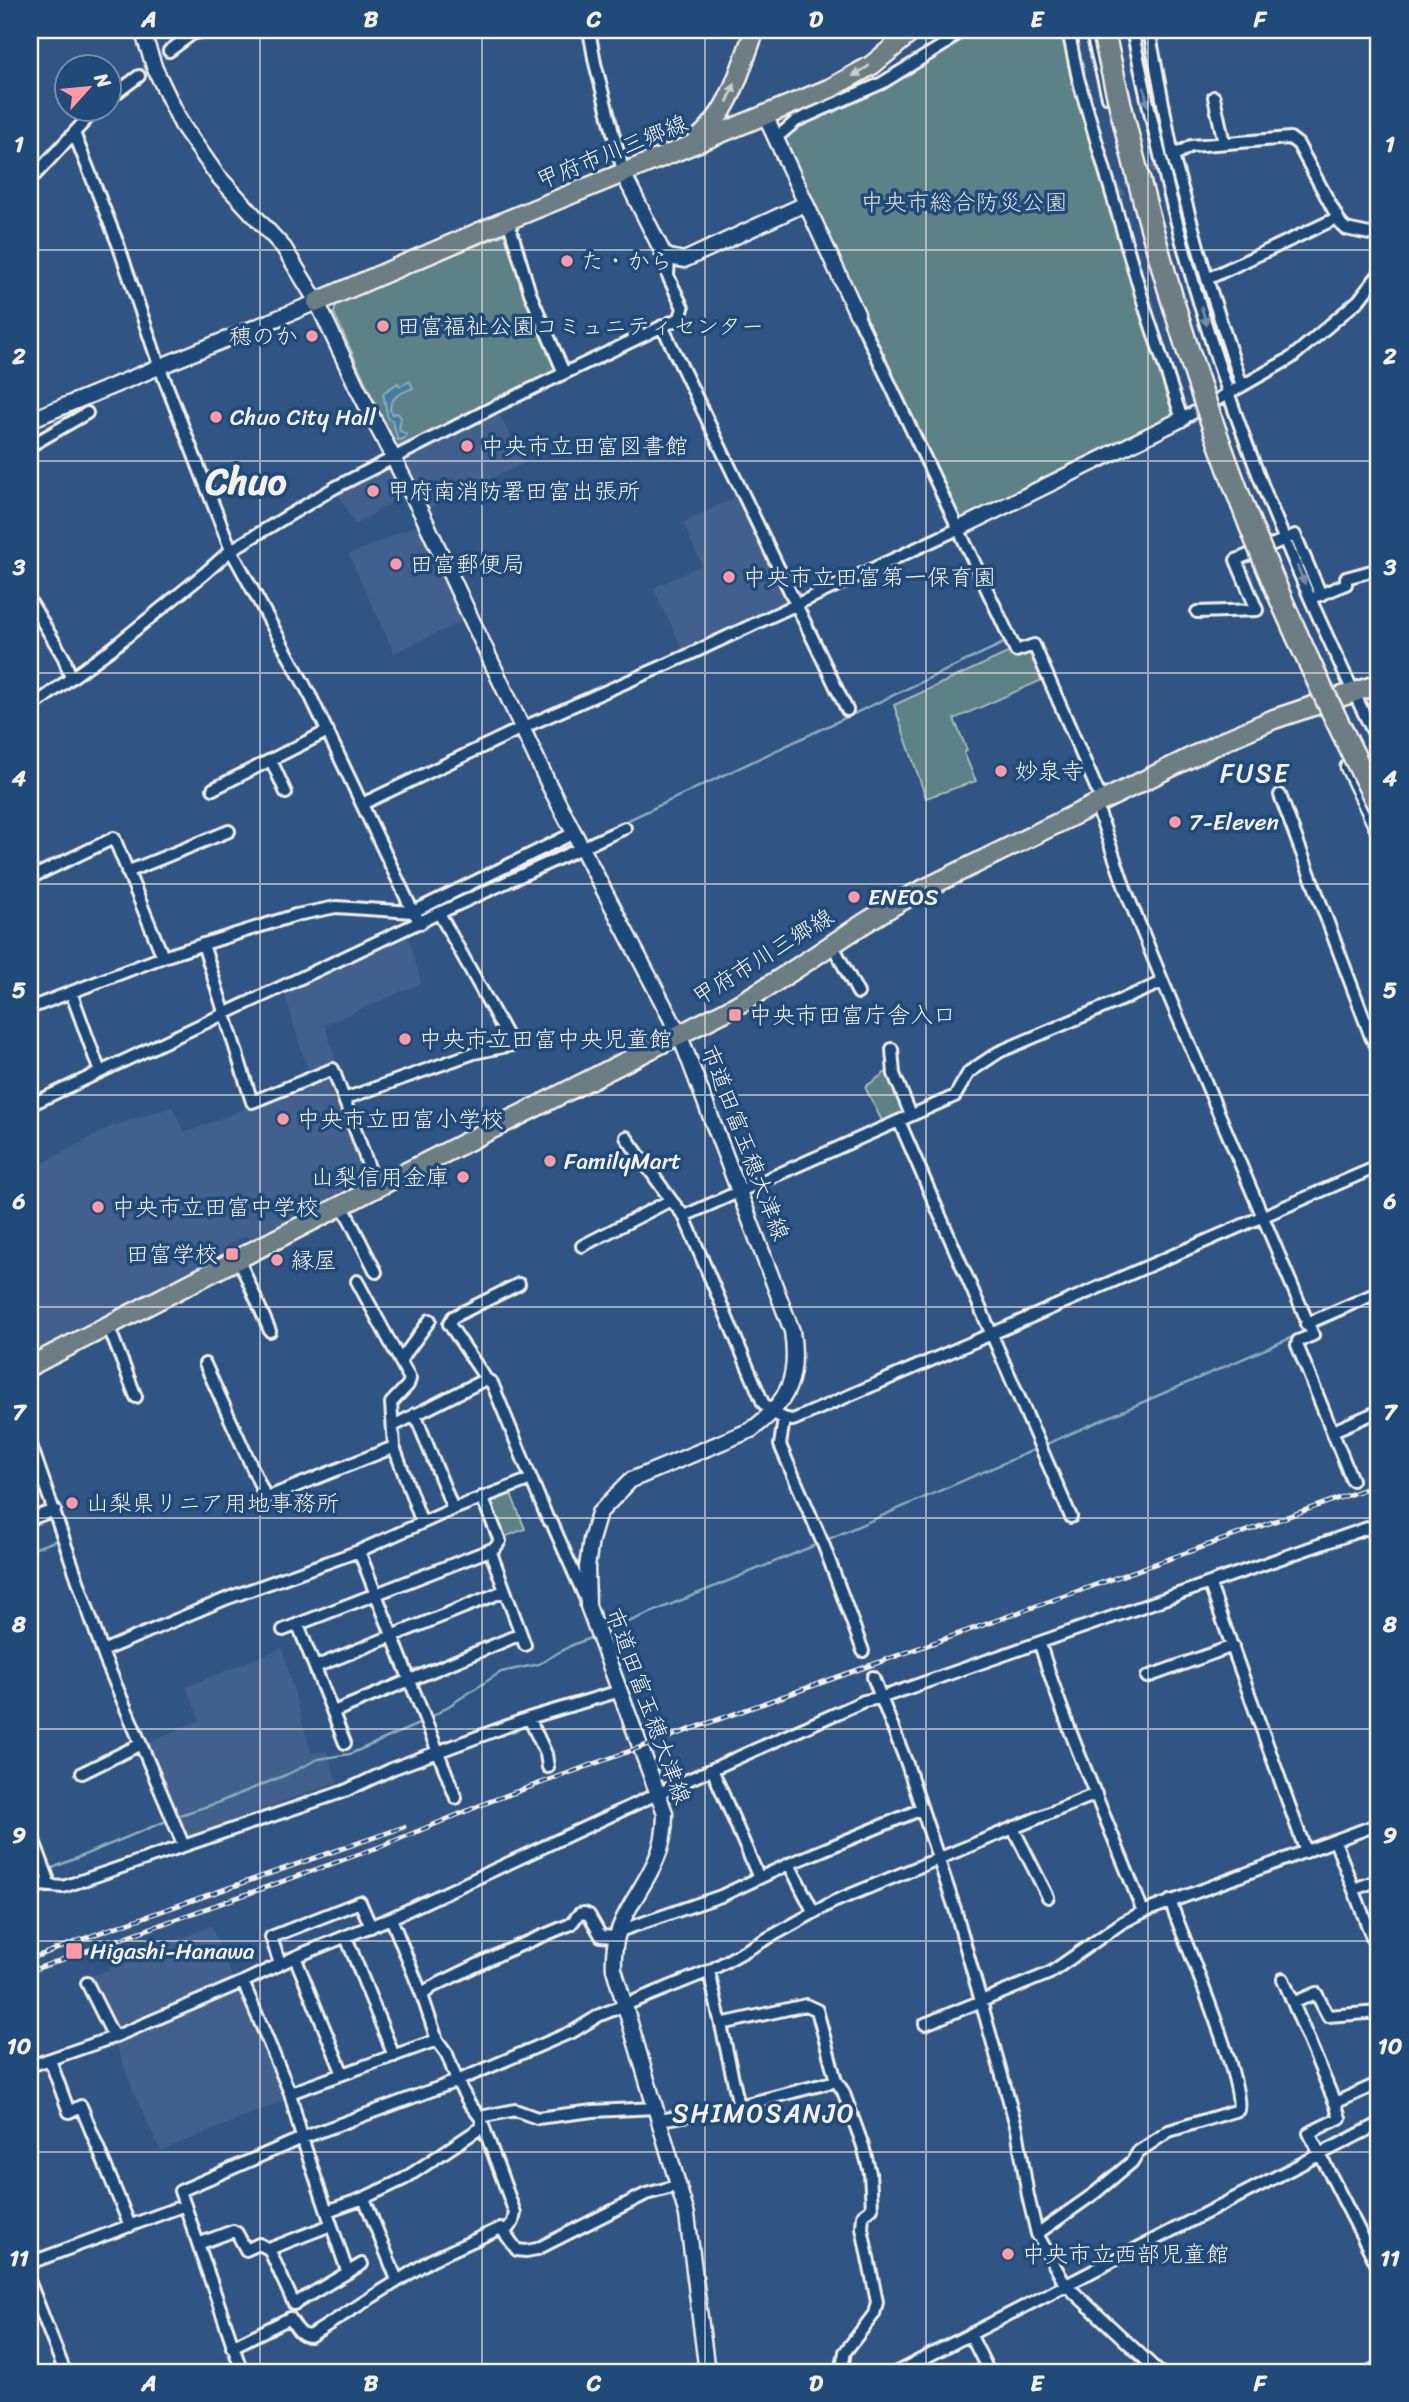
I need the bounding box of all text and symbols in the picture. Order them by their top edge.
text: A [140,0,157,40]
text: B [364,0,379,40]
text: C [586,0,602,40]
text: D [809,0,824,40]
text: E [1031,0,1046,40]
text: F [1253,0,1268,40]
north arrow [52,52,122,122]
one-way arrow [851,65,870,78]
text: N [85,66,121,95]
one-way arrow [725,82,736,103]
one-way arrow [1140,86,1151,108]
street label: 甲府市川三郷線 [530,103,694,201]
text: 1 [14,124,24,165]
text: 1 [1385,124,1395,165]
park label: 中央市総合防災公園 [861,182,1068,223]
place label: た・から [581,241,673,282]
marker: た・から [559,253,575,269]
place label: 田富福祉公園コミュニティセンター [397,306,764,347]
one-way arrow [1199,306,1209,327]
place label: 穂のか [229,316,298,357]
marker: 田富福祉公園コミュニティセンター [375,318,391,334]
marker: 穂のか [304,328,320,344]
text: 2 [11,336,26,377]
text: 2 [1382,336,1397,377]
place label: Chuo City Hall [230,397,376,438]
marker: Chuo City Hall [208,409,224,425]
place label: 中央市立田富図書館 [481,426,688,467]
marker: 中央市立田富図書館 [459,438,475,454]
district label: Chuo [204,449,287,514]
place label: 甲府南消防署田富出張所 [387,471,640,512]
marker: 甲府南消防署田富出張所 [365,483,381,499]
place label: 田富郵便局 [410,544,525,585]
text: 3 [12,547,26,588]
text: 3 [1383,547,1397,588]
marker: 田富郵便局 [388,556,404,572]
place label: 中央市立田富第一保育園 [743,557,996,598]
one-way arrow [1295,565,1307,585]
marker: 中央市立田富第一保育園 [721,569,737,585]
district label: FUSE [1220,750,1290,796]
place label: 妙泉寺 [1015,751,1084,792]
text: 4 [11,758,27,799]
text: 4 [1382,758,1398,799]
marker: 妙泉寺 [993,763,1009,779]
place label: 7-Eleven [1189,802,1279,843]
marker: 7-Eleven [1167,814,1183,830]
place label: ENEOS [868,877,939,918]
marker: ENEOS [846,889,862,905]
street label: 甲府市川三郷線 [684,897,842,1017]
text: 5 [12,970,26,1011]
text: 5 [1383,970,1397,1011]
place label: 中央市田富庁舎入口 [749,995,956,1036]
marker: 中央市田富庁舎入口 [727,1007,743,1023]
place label: 中央市立田富中央児童館 [419,1019,672,1060]
marker: 中央市立田富中央児童館 [397,1031,413,1047]
street label: 市道田富玉穂大津線 [689,1039,801,1247]
place label: 中央市立田富小学校 [297,1099,504,1140]
marker: 中央市立田富小学校 [275,1111,291,1127]
place label: FamilyMart [564,1141,681,1182]
marker: FamilyMart [542,1153,558,1169]
place label: 山梨信用金庫 [311,1157,449,1198]
marker: 山梨信用金庫 [455,1169,471,1185]
text: 6 [11,1181,26,1222]
text: 6 [1382,1181,1397,1222]
place label: 中央市立田富中学校 [112,1187,319,1228]
marker: 中央市立田富中学校 [90,1199,106,1215]
place label: 田富学校 [126,1234,218,1275]
place label: 縁屋 [291,1240,337,1281]
marker: 田富学校 [224,1246,240,1262]
marker: 縁屋 [269,1252,285,1268]
text: 7 [12,1392,27,1433]
text: 7 [1383,1392,1398,1433]
place label: 山梨県リニア用地事務所 [86,1483,339,1524]
marker: 山梨県リニア用地事務所 [64,1495,80,1511]
street label: 市道田富玉穂大津線 [593,1602,703,1810]
text: 8 [11,1604,26,1645]
text: 8 [1382,1604,1397,1645]
text: 9 [12,1815,26,1856]
text: 9 [1383,1815,1397,1856]
place label: Higashi-Hanawa [90,1931,255,1972]
marker: Higashi-Hanawa [64,1941,84,1961]
text: 10 [7,2026,32,2067]
text: 10 [1378,2026,1403,2067]
district label: SHIMOSANJO [672,2090,856,2136]
place label: 中央市立西部児童館 [1022,2234,1229,2275]
text: 11 [9,2238,29,2279]
text: 11 [1380,2238,1400,2279]
marker: 中央市立西部児童館 [1000,2246,1016,2262]
text: A [140,2363,157,2402]
text: B [364,2363,379,2402]
text: C [586,2363,602,2402]
text: D [809,2363,824,2402]
text: E [1031,2363,1046,2402]
text: F [1253,2363,1268,2402]

